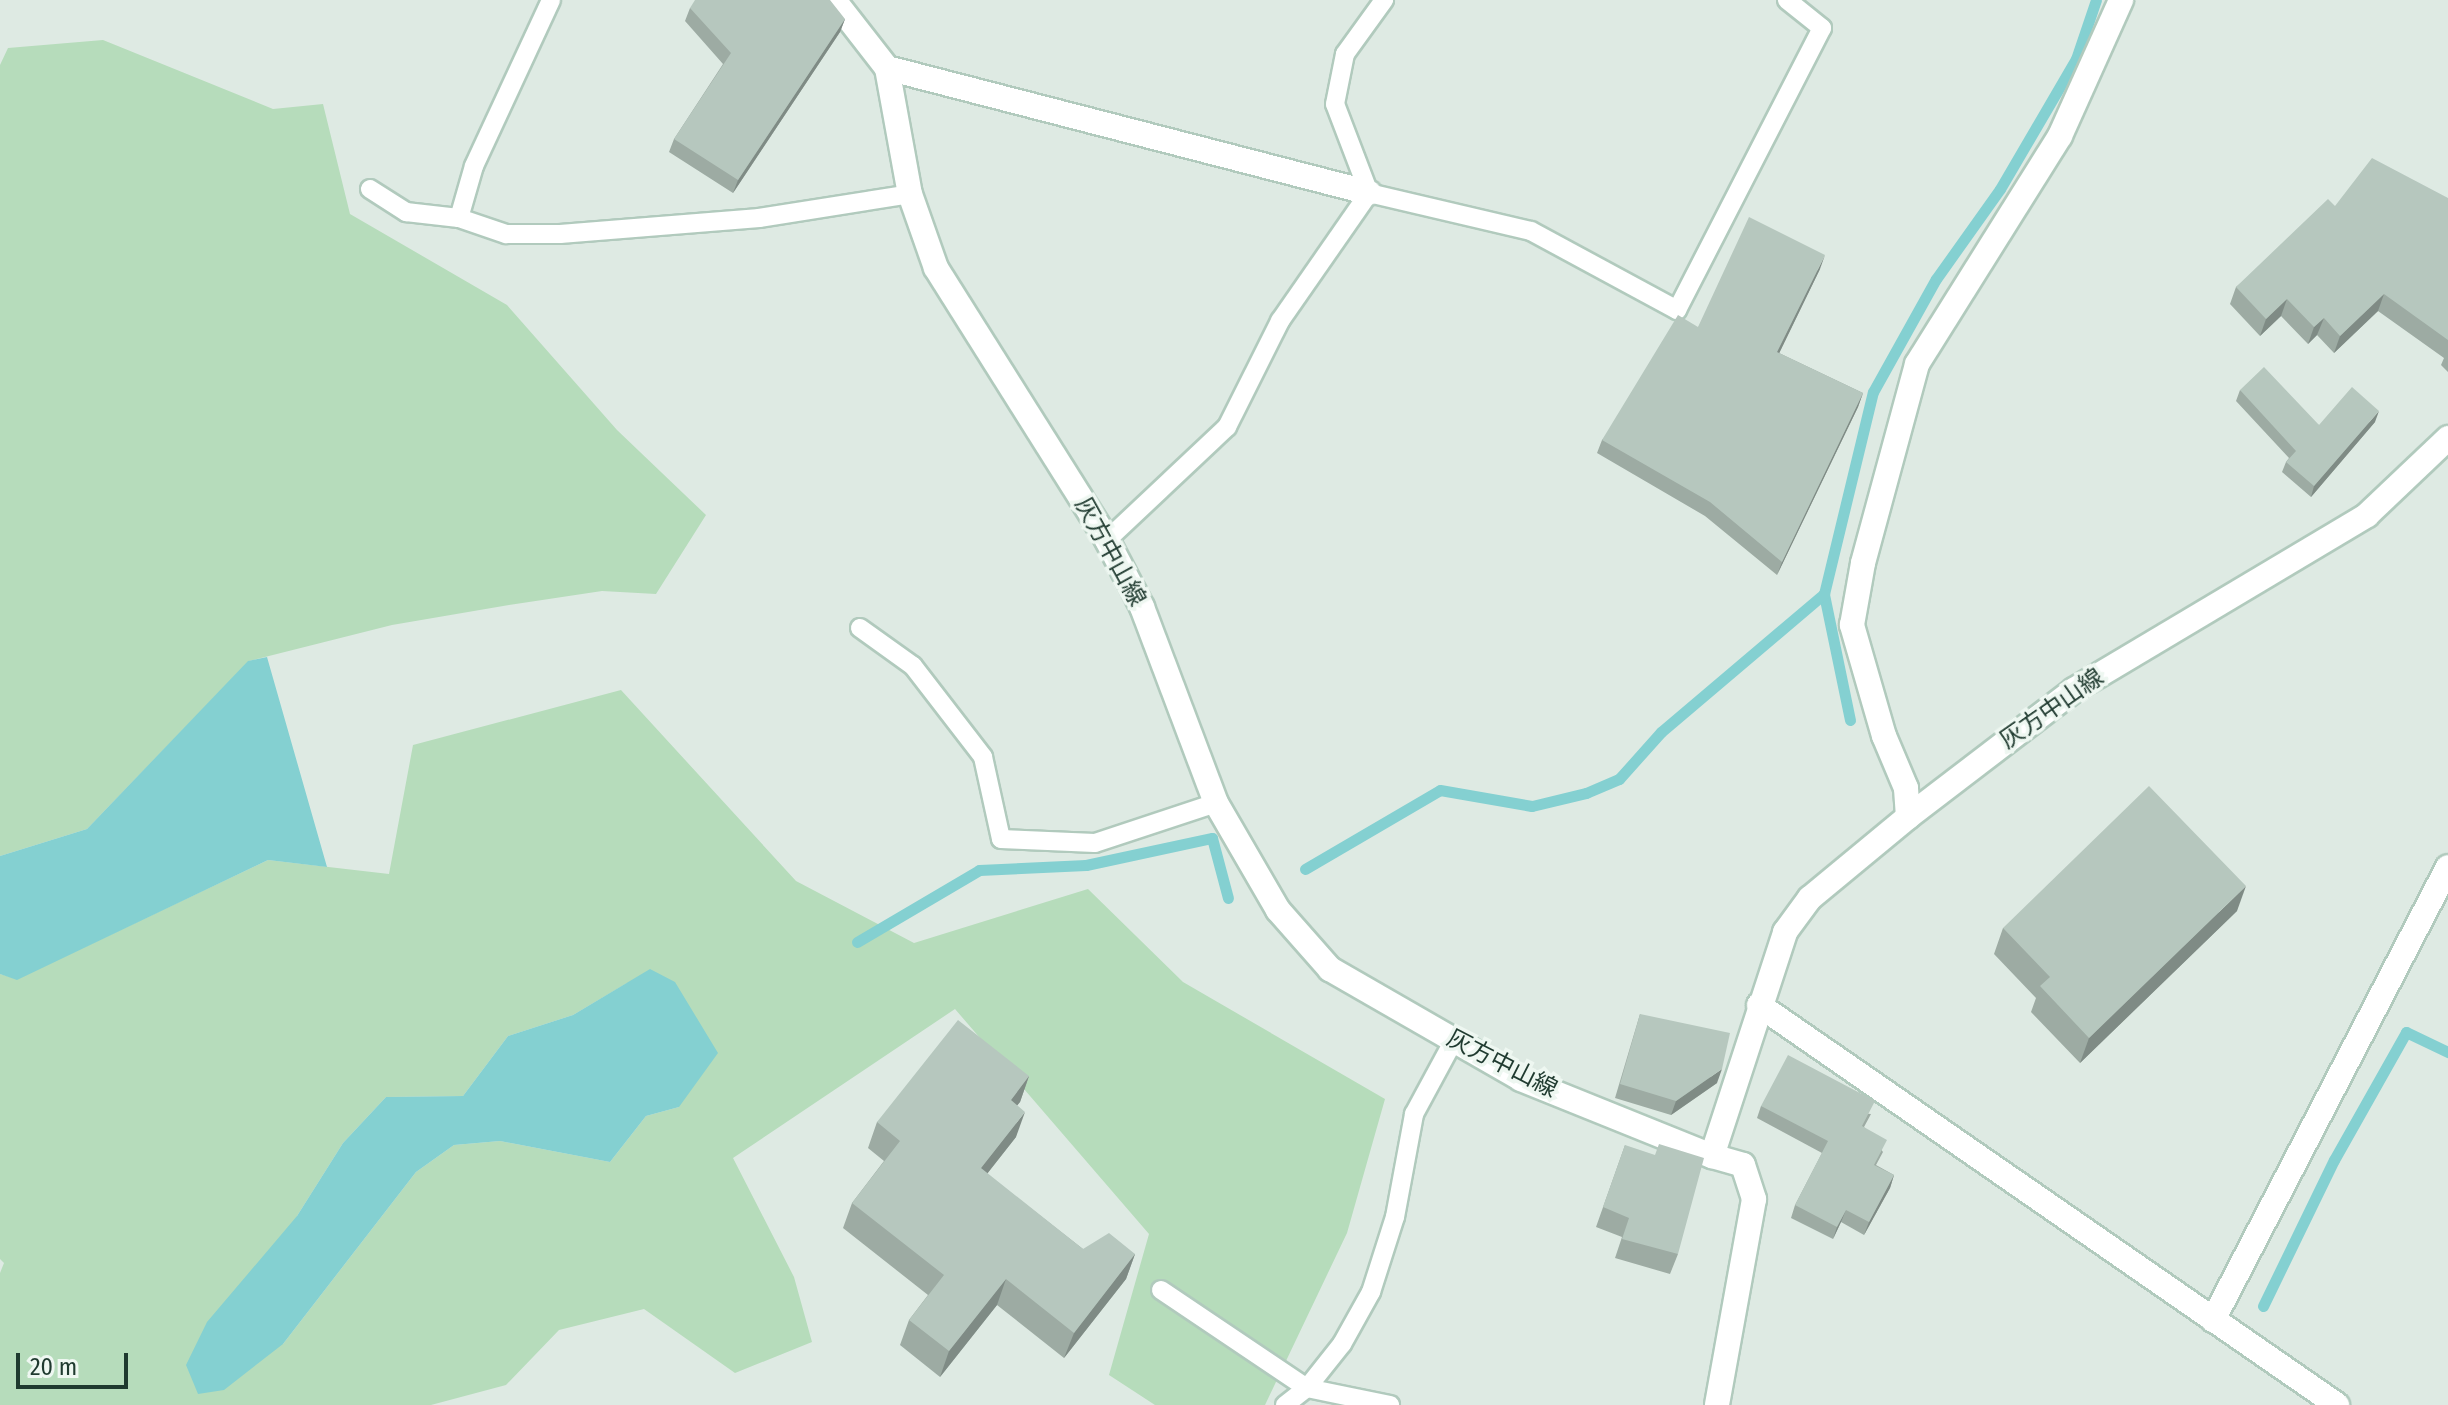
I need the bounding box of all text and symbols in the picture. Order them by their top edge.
street label: 灰方中山線 [1068,493,1152,611]
street label: 灰方中山線 [1995,663,2109,755]
street label: 灰方中山線 [1442,1024,1562,1104]
scale bar [20,1337,132,1387]
text: 20 m [30,1353,77,1381]

